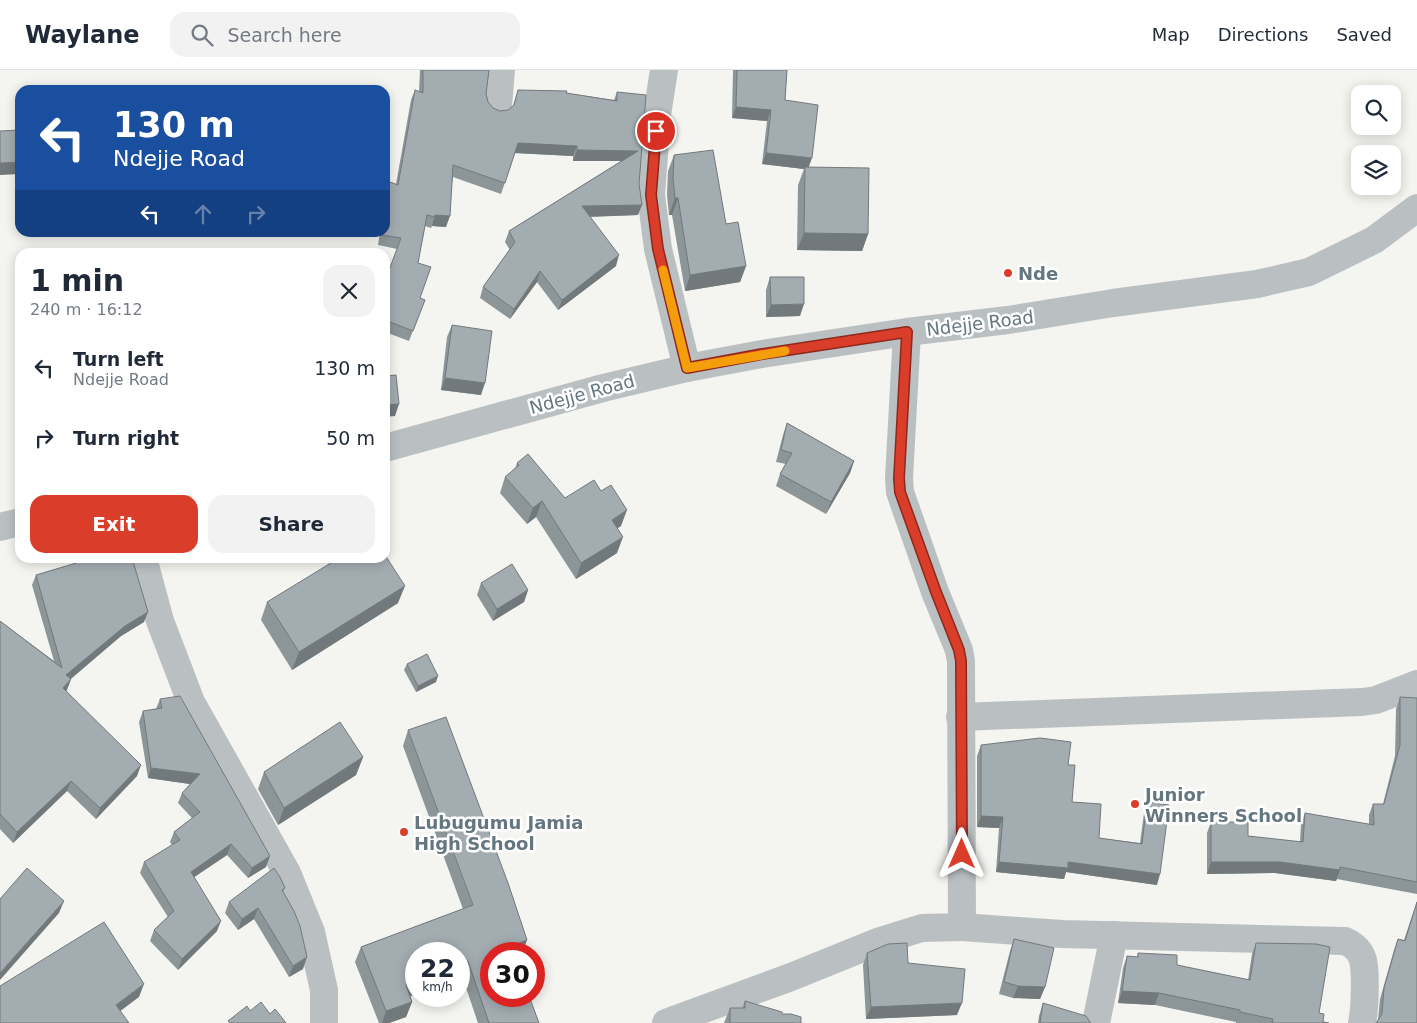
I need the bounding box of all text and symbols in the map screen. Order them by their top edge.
search box [170,12,520,57]
text: Waylane [25,21,140,49]
icon: search [188,21,216,49]
text: Search here [228,24,342,46]
text: Map [1152,24,1190,45]
text: Directions [1218,24,1308,45]
text: Saved [1336,24,1392,45]
map controls [1351,85,1401,195]
button: search [1351,85,1401,135]
icon: left [30,105,95,170]
text: 130 m [113,105,235,145]
pin [635,110,677,152]
icon: arrive [642,117,670,145]
button: layers [1351,145,1401,195]
text: Ndejje Road [113,146,245,171]
icon: left [136,200,164,228]
icon: ahead [189,200,217,228]
icon: right [242,200,270,228]
text: 1 min [30,263,124,298]
place label: Nde [1018,263,1058,284]
button: close [323,265,375,317]
marker: Nde [1002,267,1014,279]
text: 240 m · 16:12 [30,300,143,319]
street label: Ndejje Road [925,306,1035,340]
text: Turn left [73,348,164,370]
icon: left [30,354,58,382]
text: 130 m [314,357,375,379]
text: Ndejje Road [73,370,169,389]
street label: Ndejje Road [527,370,637,418]
icon: right [30,424,58,452]
text: Turn right [73,427,179,449]
text: 50 m [326,427,375,449]
button: Exit [30,495,198,553]
button: Share [208,495,375,553]
place label: Junior Winners School [1143,784,1302,826]
marker: Junior Winners School [1129,798,1141,810]
place label: Lubugumu Jamia High School [414,812,583,854]
marker: Lubugumu Jamia High School [398,826,410,838]
position arrow [935,827,987,879]
speed limit sign: 30 [480,942,545,1007]
text: 22 [420,954,455,983]
text: km/h [422,980,453,994]

